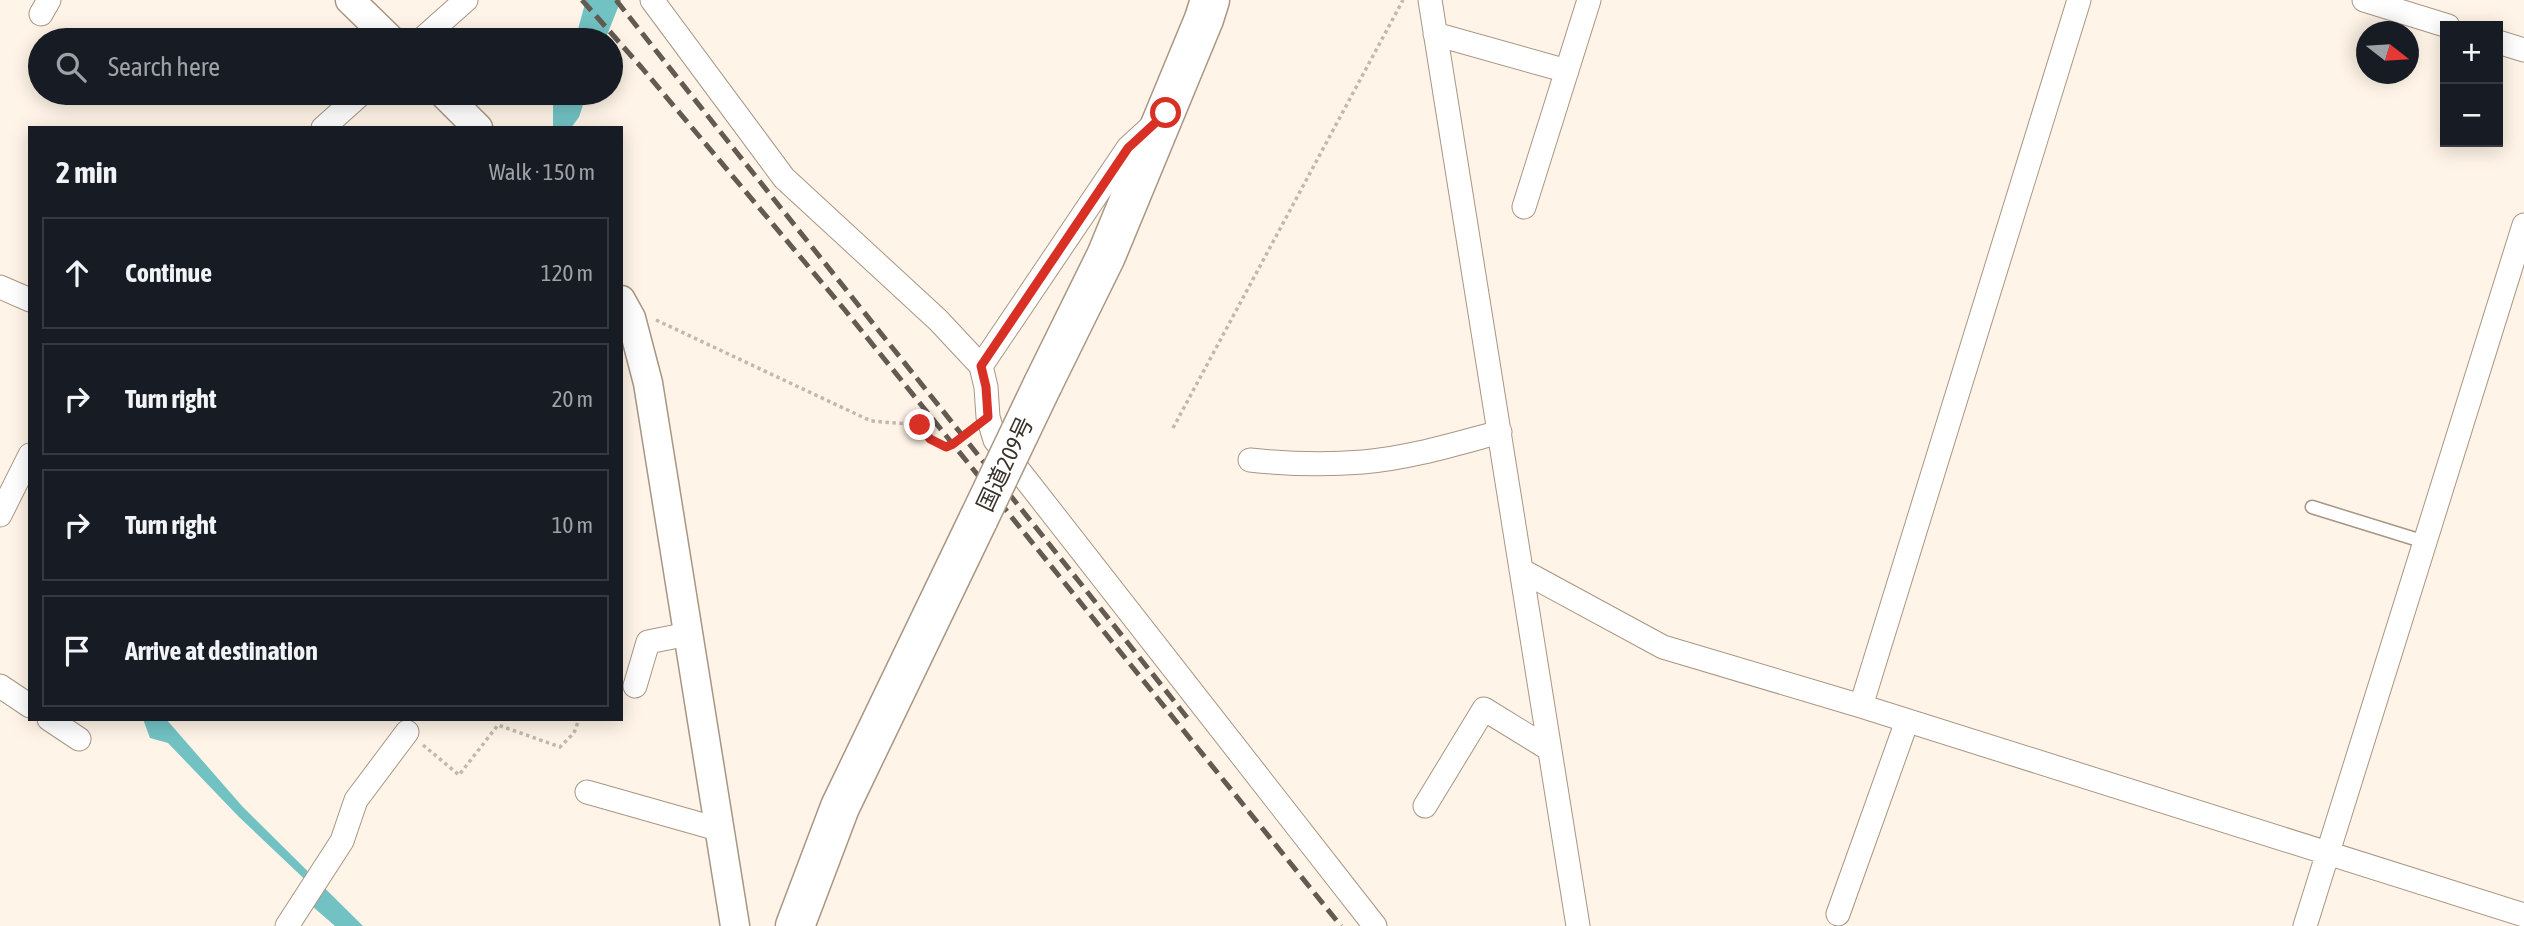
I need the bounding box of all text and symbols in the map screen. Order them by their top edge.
north arrow [2356,21,2419,84]
map controls [2440,21,2503,147]
button: + [2440,21,2503,84]
search box [28,28,623,105]
icon: search [52,48,90,86]
text: Search here [108,52,220,82]
button: − [2440,84,2503,147]
route start [1150,97,1181,128]
text: 2 min [56,155,117,189]
text: Walk · 150 m [489,159,595,185]
icon: ahead [58,254,96,292]
text: Continue [125,258,212,288]
text: 120 m [541,260,593,286]
icon: right [58,380,96,418]
text: Turn right [125,384,216,414]
text: 20 m [552,386,593,412]
route end [904,409,935,440]
street label: 国道209号 [972,413,1038,515]
icon: right [58,506,96,544]
text: Turn right [125,510,216,540]
text: 10 m [552,512,593,538]
icon: arrive [58,632,96,670]
text: Arrive at destination [125,636,318,666]

